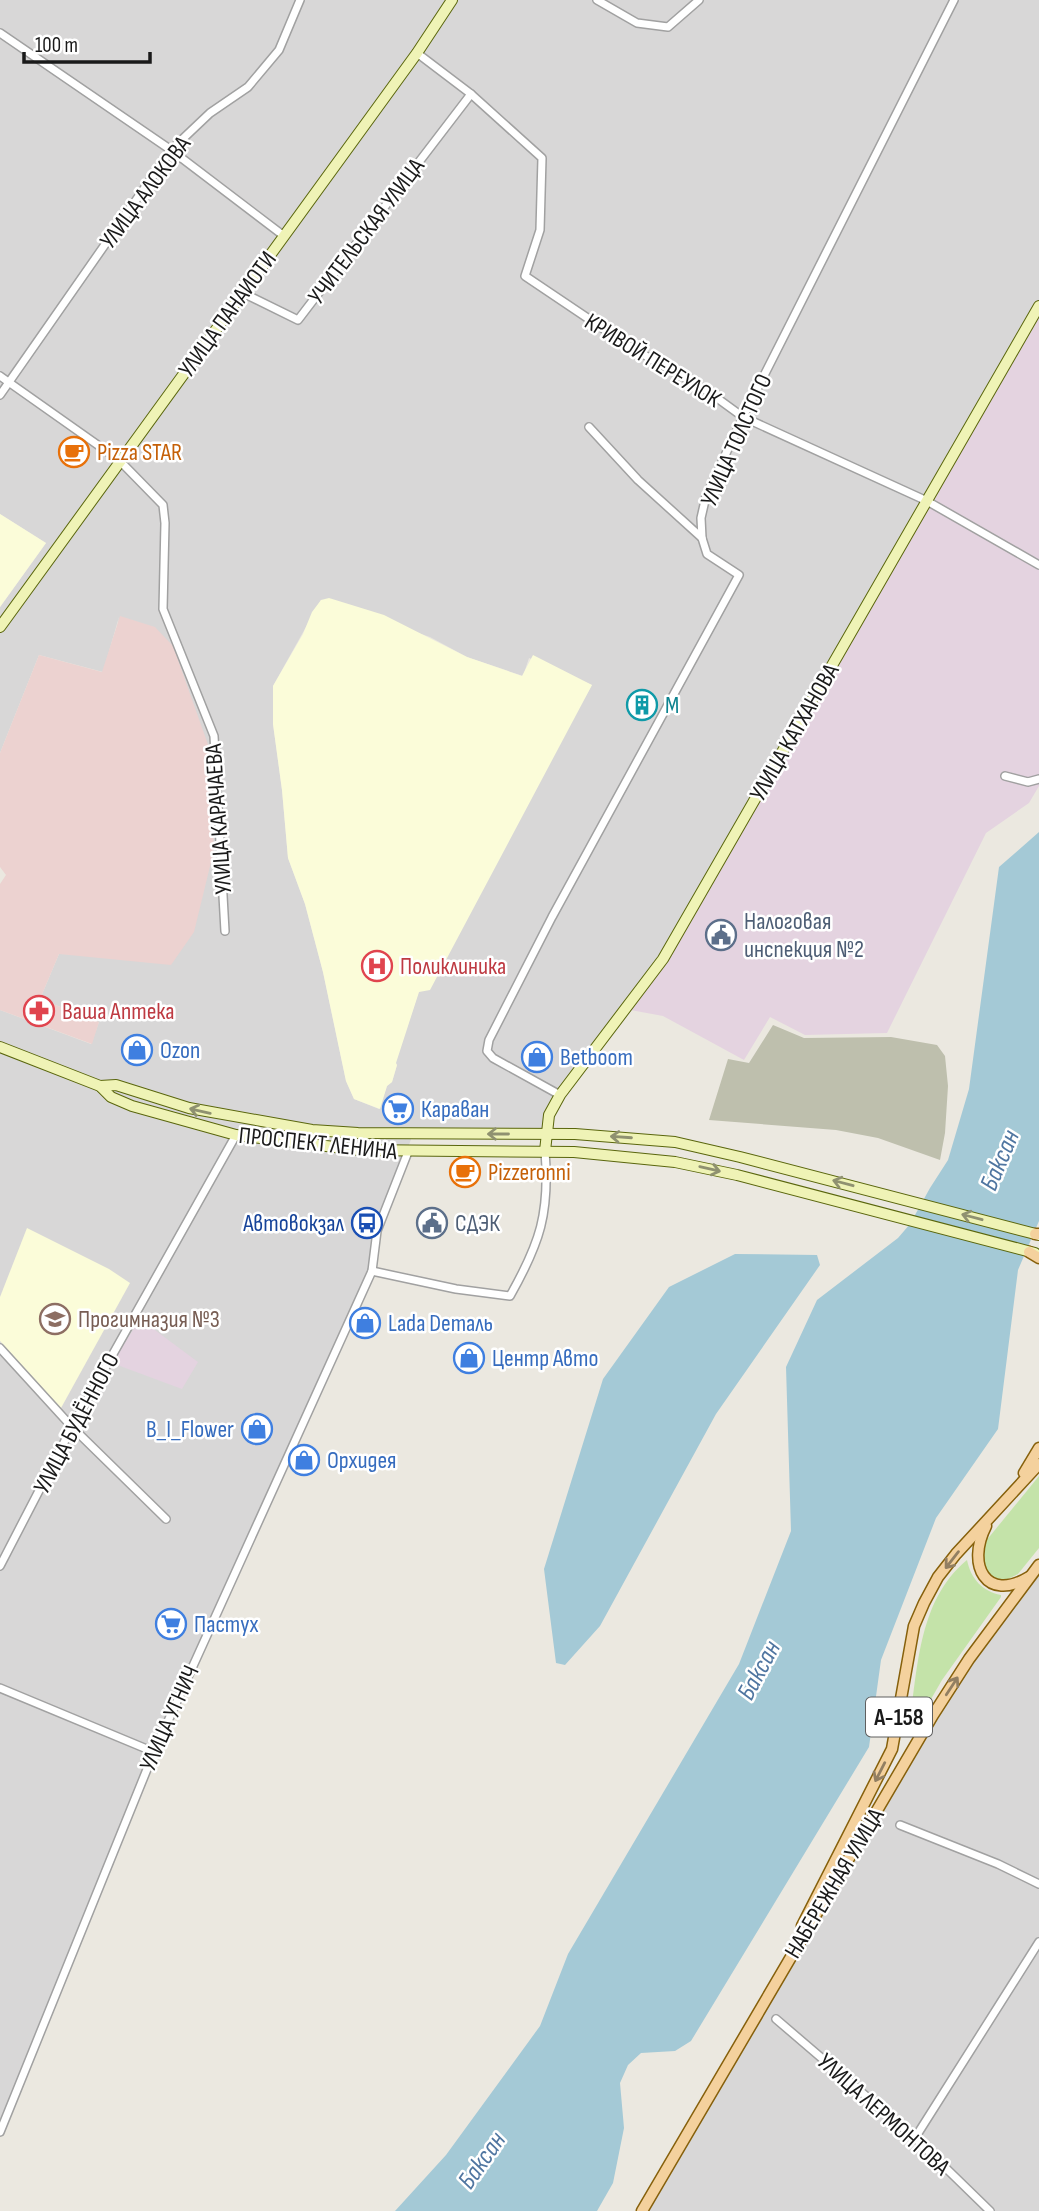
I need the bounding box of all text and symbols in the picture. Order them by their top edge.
scale bar [24,21,150,65]
text: 100 m [35,33,78,58]
street label: УЛИЦА АЛОКОВА [94,130,198,254]
street label: УЧИТЕЛЬСКАЯ УЛИЦА [302,152,431,310]
street label: УЛИЦА ПАНАИОТИ [172,246,283,383]
street label: КРИВОЙ ПЕРЕУЛОК [579,307,726,414]
street label: УЛИЦА ТОЛСТОГО [694,370,779,511]
cafe icon: Pizza STAR [57,435,91,469]
place label: Pizza STAR [97,438,182,467]
street label: УЛИЦА КАТХАНОВА [743,658,846,806]
building icon: М [625,688,659,722]
place label: М [665,691,679,720]
street label: УЛИЦА КАРАЧАЕВА [199,742,238,895]
place label: Налоговая инспекция №2 [744,907,864,964]
public building icon: Налоговая инспекция №2 [704,918,738,952]
hospital icon: Поликлиника [360,949,394,983]
place label: Поликлиника [400,952,506,981]
pharmacy icon: Ваша Аптека [22,994,56,1028]
place label: Ваша Аптека [62,997,175,1026]
shop icon: Ozon [120,1033,154,1067]
place label: Ozon [160,1036,200,1065]
shop icon: Betboom [520,1040,554,1074]
place label: Betboom [560,1043,633,1072]
supermarket icon: Караван [381,1092,415,1126]
place label: Караван [421,1095,489,1124]
one-way arrow [189,1103,212,1117]
street label: ПРОСПЕКТ ЛЕНИНА [237,1121,399,1166]
water label: Баксан [974,1125,1027,1195]
one-way arrow [487,1127,510,1141]
one-way arrow [610,1130,633,1143]
cafe icon: Pizzeronni [448,1155,482,1189]
place label: Pizzeronni [488,1158,571,1187]
one-way arrow [698,1162,721,1176]
one-way arrow [832,1176,855,1189]
bus stop icon: Автовокзал [350,1206,384,1240]
public building icon: СДЭК [415,1206,449,1240]
place label: Автовокзал [242,1209,345,1238]
place label: СДЭК [455,1209,500,1238]
one-way arrow [961,1210,984,1223]
school or university icon: Прогимназия №3 [38,1302,72,1336]
place label: Прогимназия №3 [78,1305,220,1334]
shop icon: Lada Dеталь [348,1306,382,1340]
place label: Lada Dеталь [388,1309,493,1338]
shop icon: Центр Авто [452,1341,486,1375]
place label: Центр Авто [492,1344,598,1373]
street label: УЛИЦА БУДЁННОГО [27,1348,126,1498]
shop icon: B_I_Flower [240,1412,274,1446]
place label: B_I_Flower [146,1415,234,1444]
shop icon: Орхидея [287,1443,321,1477]
place label: Орхидея [327,1446,397,1475]
one-way arrow [944,1550,959,1568]
supermarket icon: Пастух [154,1607,188,1641]
place label: Пастух [194,1610,259,1639]
water label: Баксан [731,1636,788,1706]
street label: УЛИЦА УГНИЧ [133,1661,206,1776]
one-way arrow [945,1677,959,1697]
road number: А-158 [866,1698,932,1736]
one-way arrow [873,1761,886,1782]
street label: НАБЕРЕЖНАЯ УЛИЦА [778,1802,891,1964]
street label: УЛИЦА ЛЕРМОНТОВА [811,2047,956,2182]
water label: Баксан [452,2126,513,2195]

